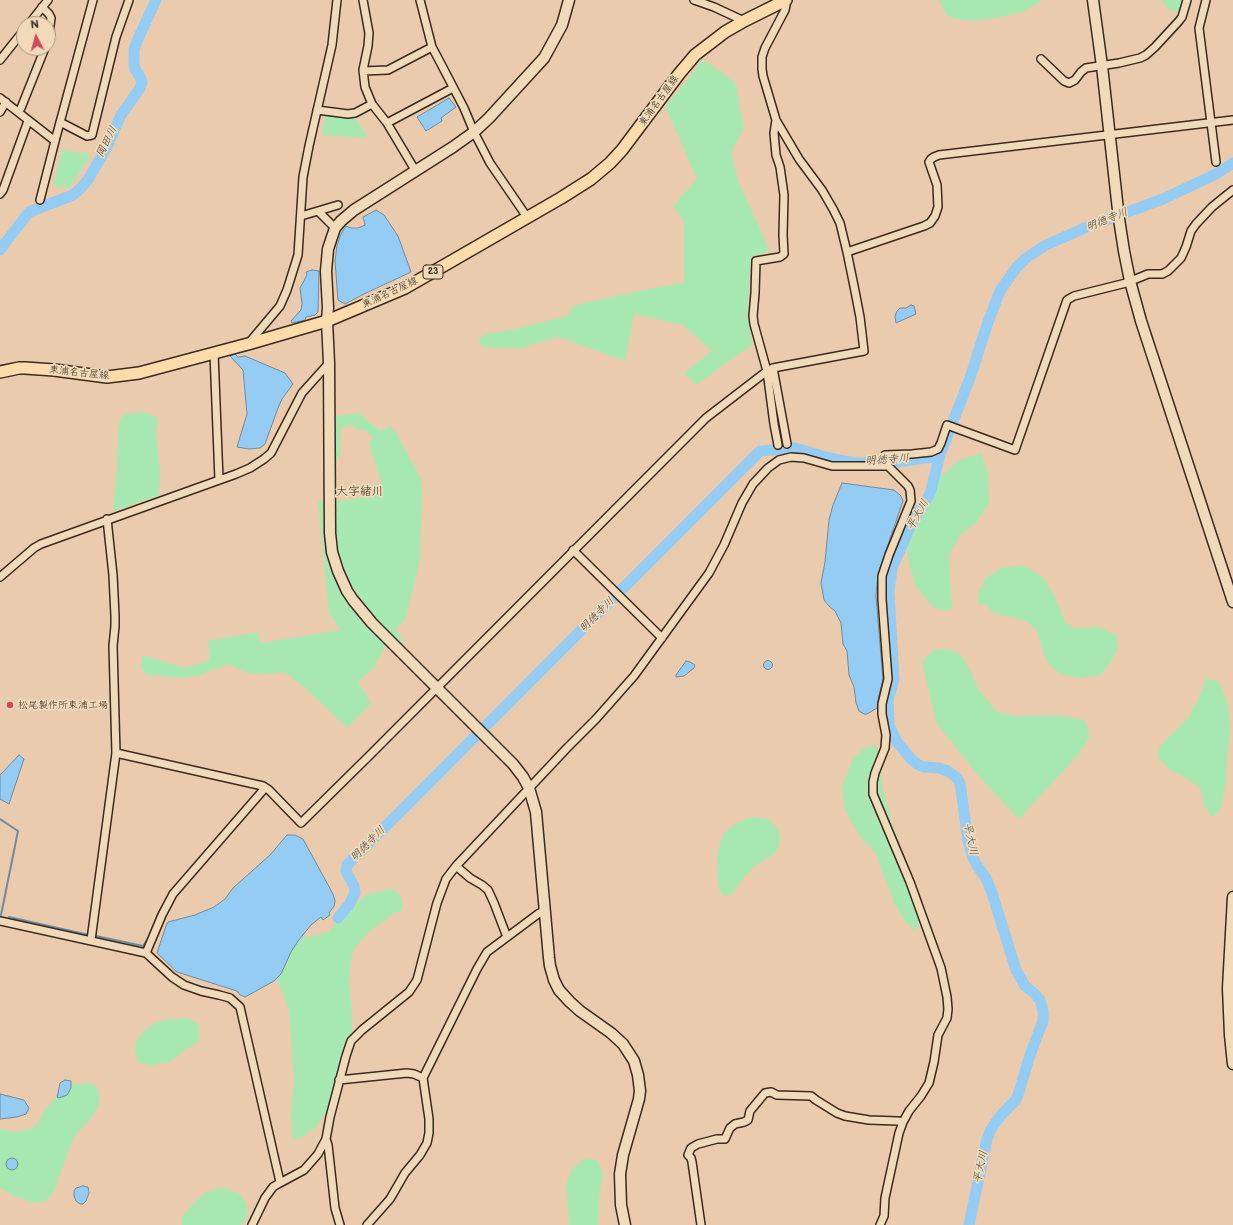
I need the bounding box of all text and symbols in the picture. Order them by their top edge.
north arrow [16,16,56,56]
text: N [30,18,40,31]
street label: 東浦名古屋線 [637,73,681,129]
water label: 岡田川 [94,124,120,160]
water label: 明徳寺川 [1084,206,1130,234]
road number: 23 [423,265,443,279]
street label: 東浦名古屋線 [360,275,420,311]
street label: 東浦名古屋線 [49,364,109,382]
water label: 明徳寺川 [865,452,909,468]
district label: 大字緒川 [336,485,384,499]
water label: 平大川 [904,497,932,533]
water label: 明徳寺川 [577,595,617,635]
place label: 松尾製作所東浦工場 [18,699,108,711]
marker: 松尾製作所東浦工場 [5,700,15,710]
water label: 平大川 [960,821,980,857]
water label: 明徳寺川 [348,824,388,864]
water label: 平大川 [971,1149,991,1185]

